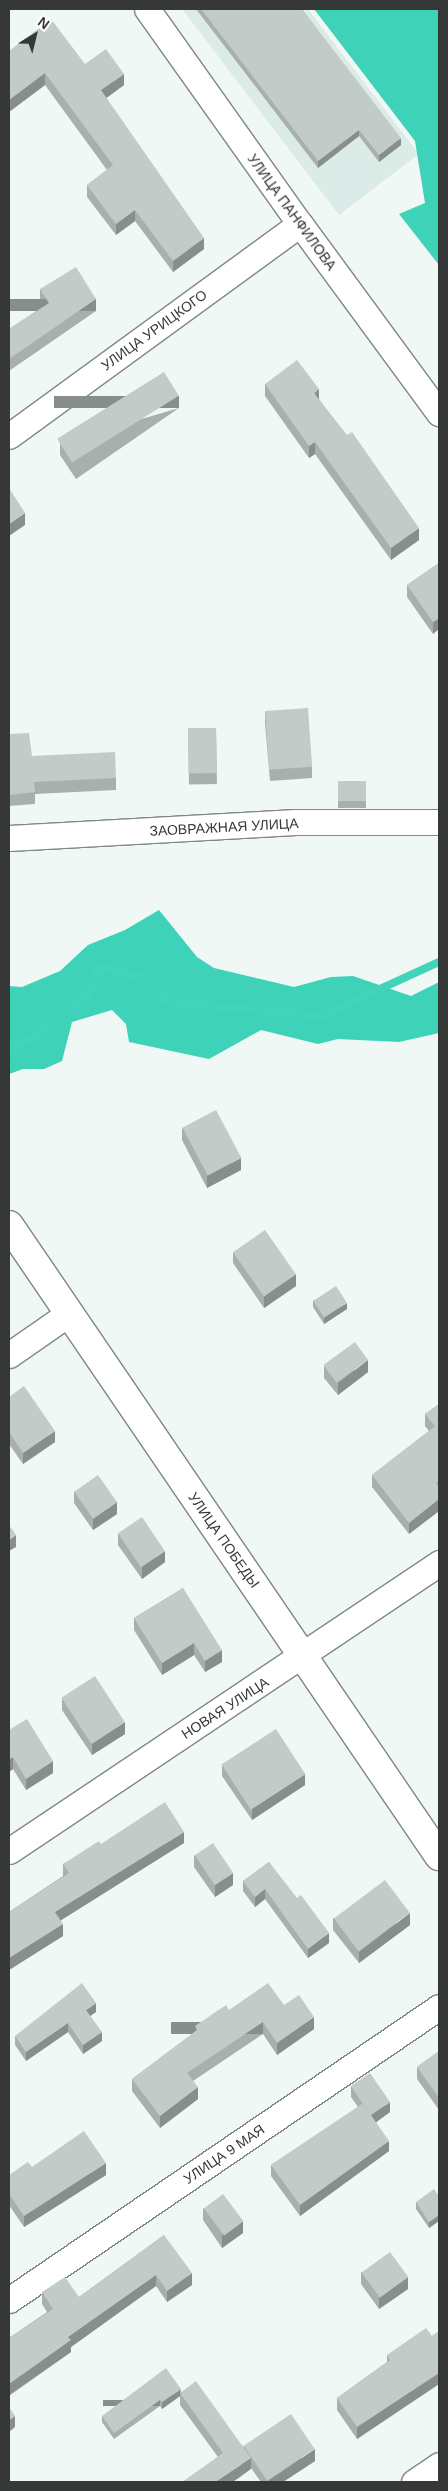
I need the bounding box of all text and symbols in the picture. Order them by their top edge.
north arrow [10,10,60,60]
text: N [35,13,53,32]
street label: УЛИЦА ПАНФИЛОВА [244,151,340,273]
street label: УЛИЦА УРИЦКОГО [98,286,210,374]
street label: ЗАОВРАЖНАЯ УЛИЦА [149,815,299,839]
street label: УЛИЦА ПОБЕДЫ [185,1489,263,1591]
street label: НОВАЯ УЛИЦА [178,1674,272,1742]
street label: УЛИЦА 9 МАЯ [180,2121,268,2187]

